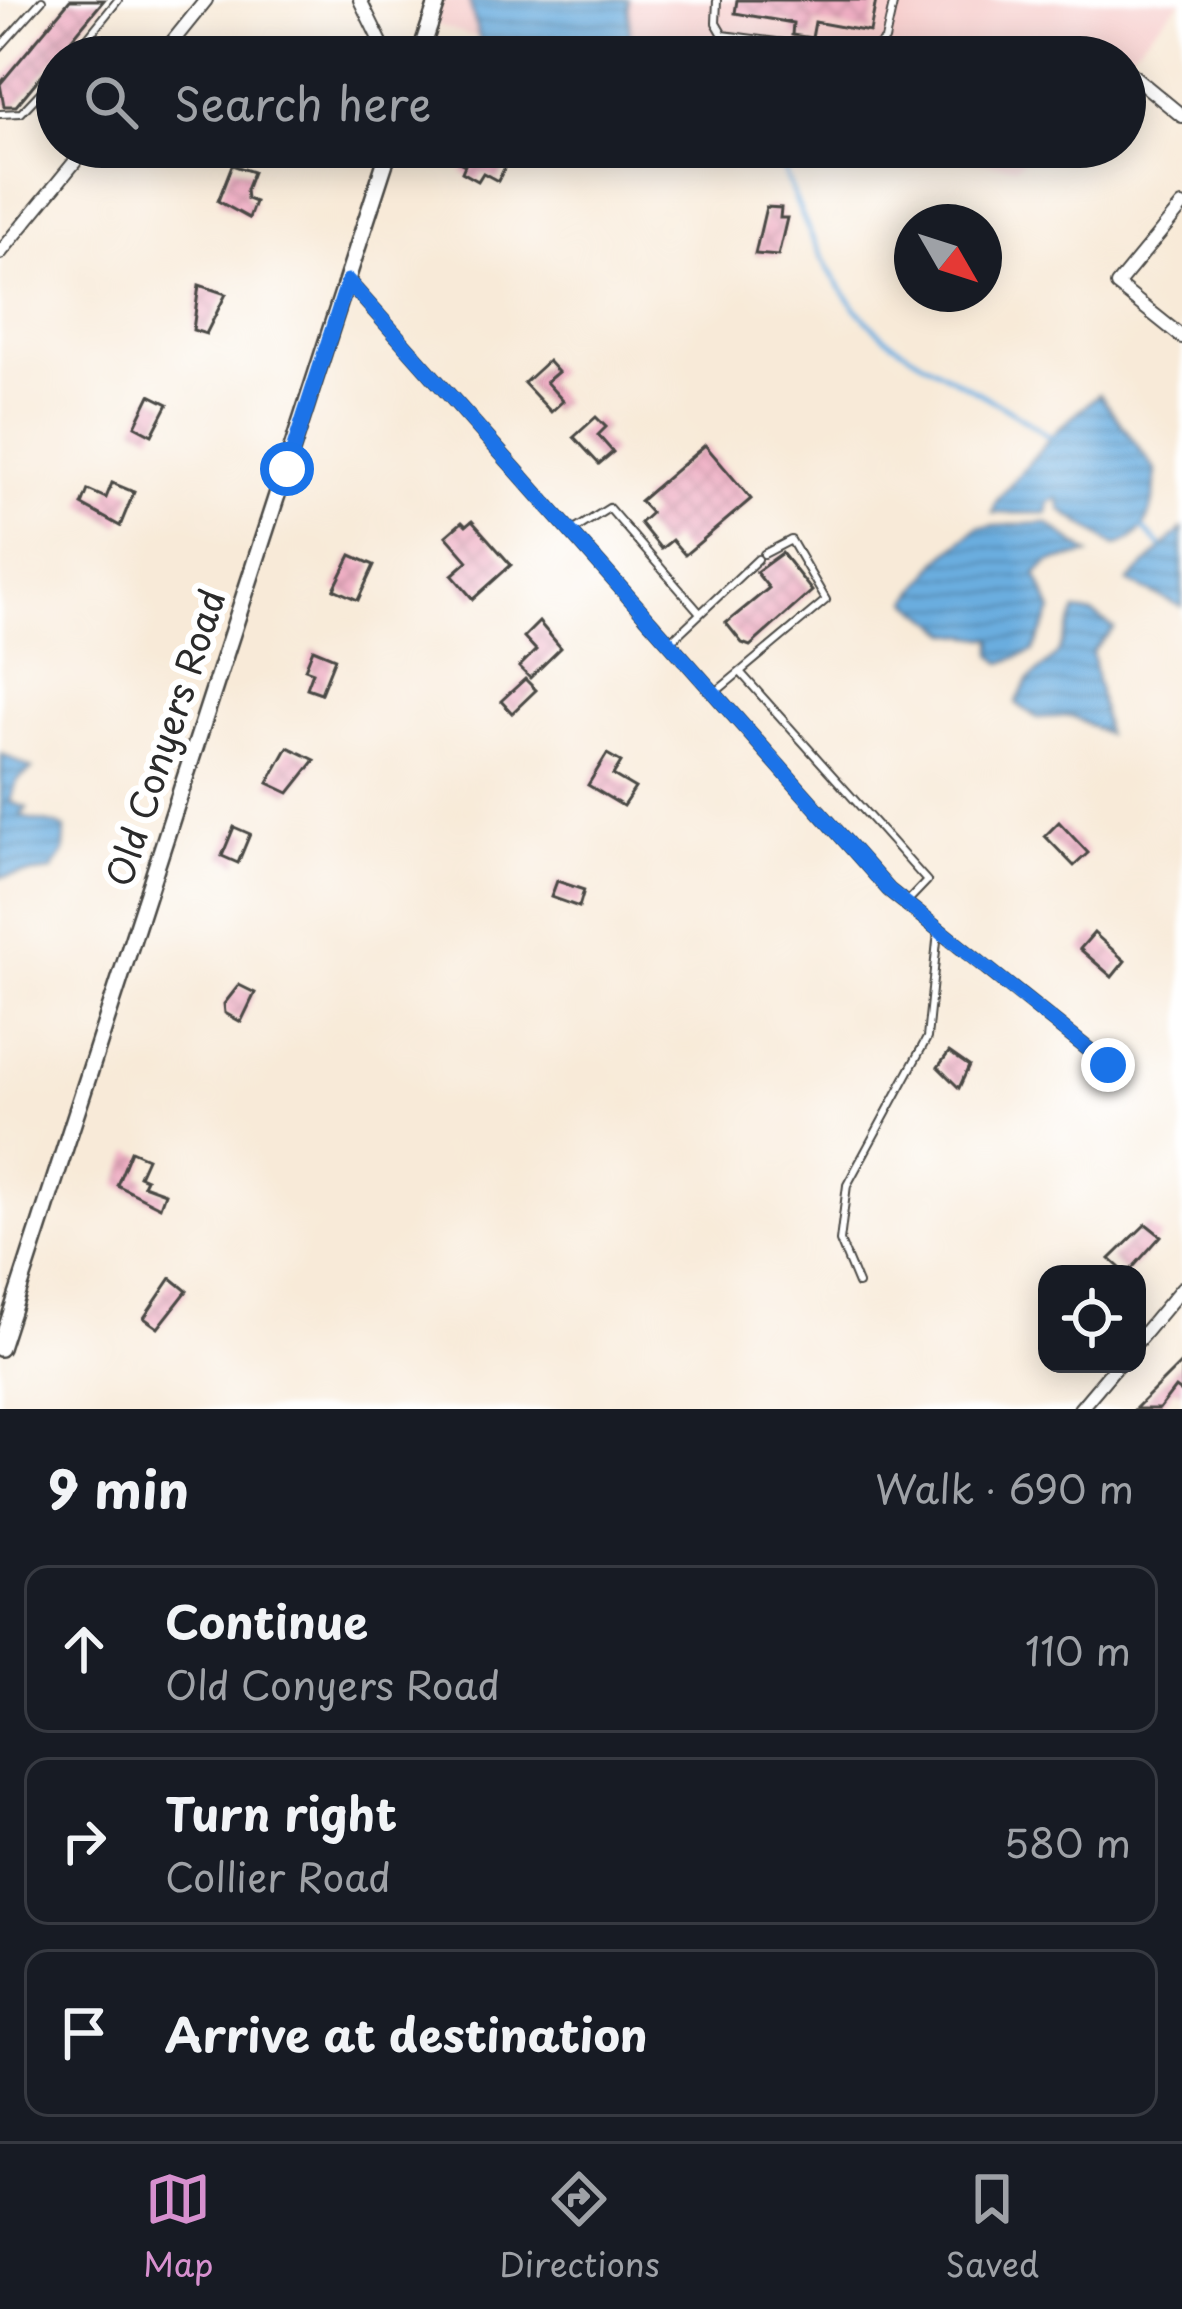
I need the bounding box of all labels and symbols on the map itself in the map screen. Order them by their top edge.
north arrow [894,204,1002,312]
route start [260,442,314,496]
street label: Old Conyers Road [91,582,238,893]
route end [1081,1038,1135,1092]

